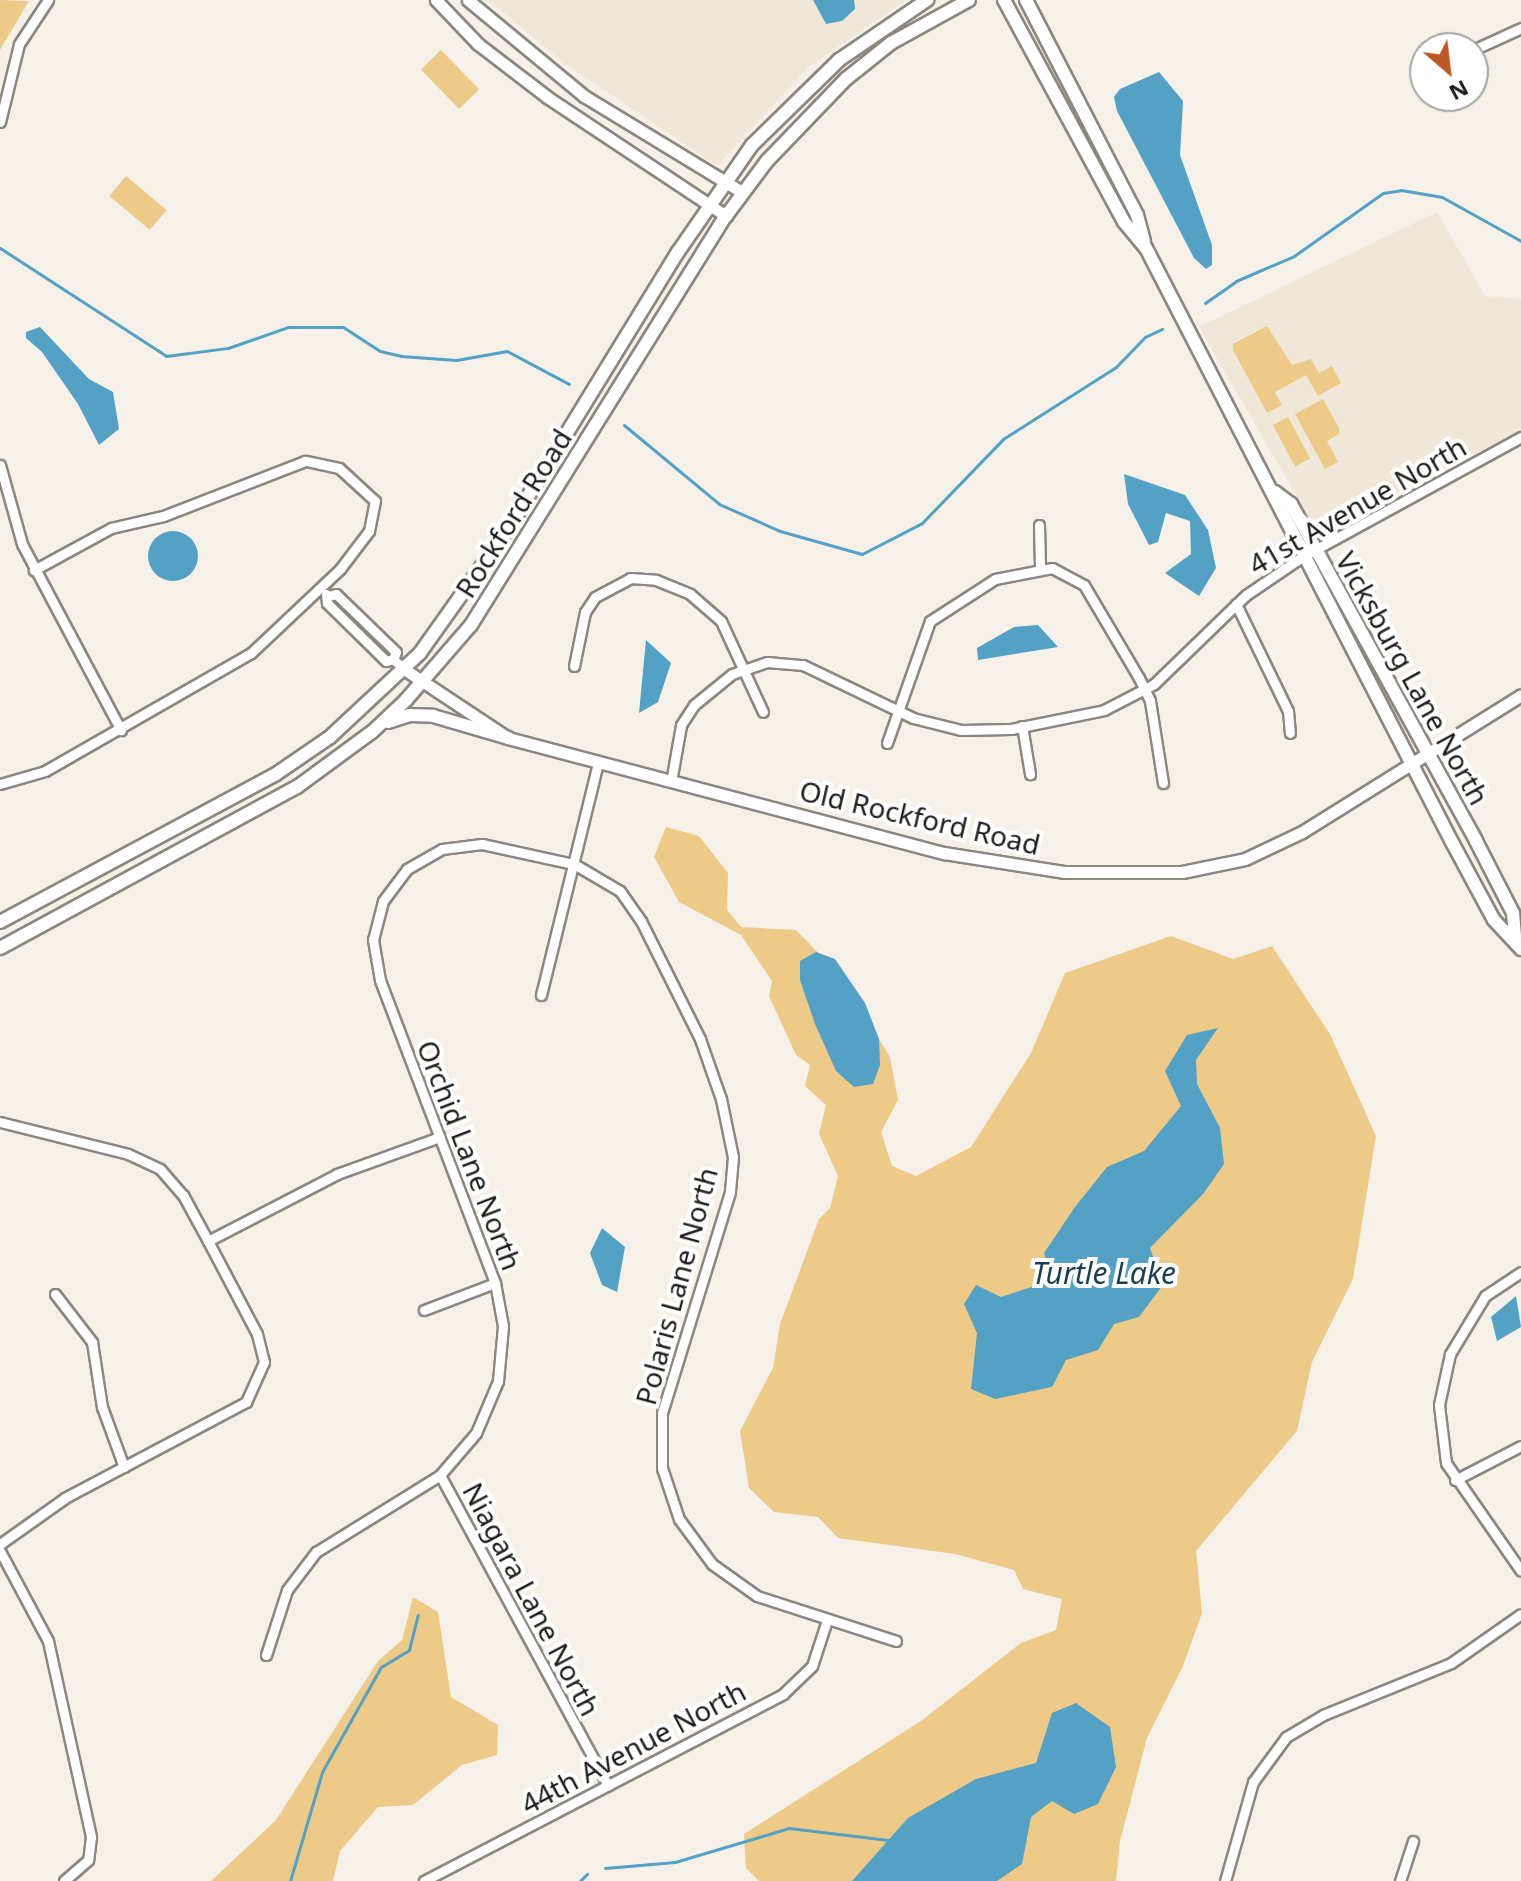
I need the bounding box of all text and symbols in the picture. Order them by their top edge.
north arrow [1409,32,1489,112]
text: N [1444,74,1474,109]
street label: Rockford Road [448,423,578,603]
street label: 41st Avenue North [1242,429,1472,581]
street label: Vicksburg Lane North [1329,546,1497,810]
street label: Old Rockford Road [797,773,1043,861]
street label: Orchid Lane North [411,1035,529,1275]
street label: Polaris Lane North [628,1164,724,1408]
water label: Turtle Lake [1032,1255,1176,1291]
street label: Niagara Lane North [456,1477,608,1721]
street label: 44th Avenue North [515,1674,751,1820]

